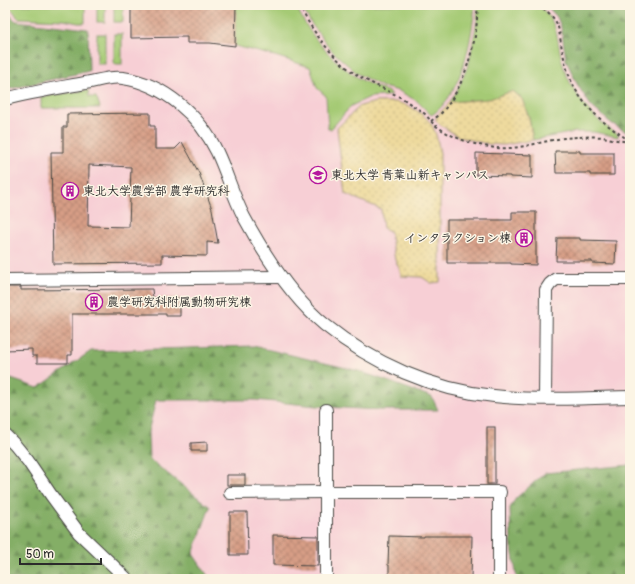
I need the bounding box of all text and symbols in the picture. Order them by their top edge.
school or university icon: 東北大学 青葉山新キャンパス [308,165,328,185]
place label: 東北大学 青葉山新キャンパス [331,168,489,183]
building icon: 東北大学農学部 農学研究科 [60,181,80,201]
place label: 東北大学農学部 農学研究科 [83,184,230,199]
building icon: インタラクション棟 [514,228,534,248]
place label: インタラクション棟 [404,231,511,246]
building icon: 農学研究科附属動物研究棟 [84,292,104,312]
place label: 農学研究科附属動物研究棟 [107,295,251,310]
scale bar [20,540,101,566]
text: 50 m [26,547,54,562]

